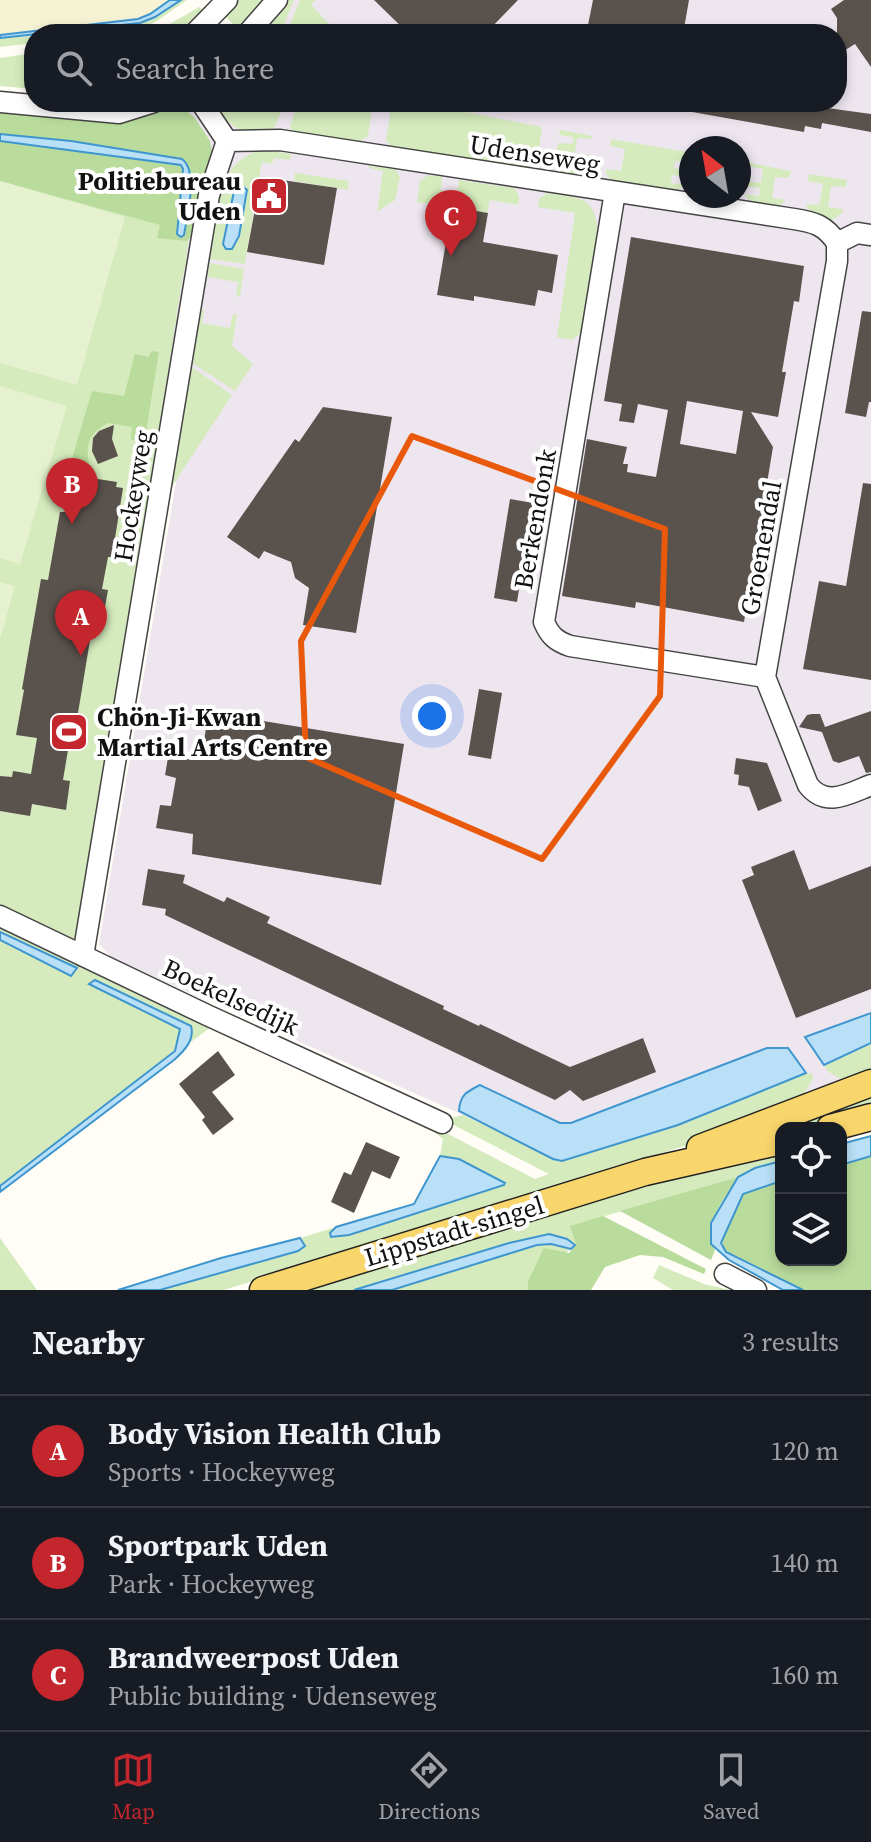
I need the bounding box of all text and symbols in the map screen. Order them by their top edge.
search box [24,24,847,112]
icon: search [52,46,96,90]
text: Search here [116,48,274,89]
street label: Udenseweg [467,126,603,182]
north arrow [679,136,751,208]
place label: Politiebureau Uden [78,163,241,229]
public building icon: Politiebureau Uden [248,175,290,217]
pin: C [425,190,477,256]
street label: Hockeyweg [105,428,161,564]
street label: Berkendonk [505,445,565,592]
pin: B [46,458,98,524]
street label: Groenendal [731,478,791,618]
pin: A [55,590,107,656]
your location [412,696,452,736]
place label: Chön-Ji-Kwan Martial Arts Centre [97,699,328,765]
sports icon: Chön-Ji-Kwan Martial Arts Centre [48,711,90,753]
street label: Boekelsedijk [157,950,306,1045]
map controls [775,1122,847,1266]
button: locate [775,1122,847,1194]
street label: Lippstadt-singel [360,1187,548,1275]
button: layers [775,1194,847,1266]
text: Nearby [32,1319,145,1365]
text: 3 results [742,1324,839,1360]
text: Body Vision Health Club [108,1413,441,1454]
text: A [49,1433,67,1469]
text: 120 m [771,1433,839,1469]
text: Sports · Hockeyweg [108,1454,335,1490]
text: Sportpark Uden [108,1525,328,1566]
text: B [50,1545,66,1581]
text: 140 m [771,1545,839,1581]
text: Park · Hockeyweg [108,1566,314,1602]
text: Brandweerpost Uden [108,1637,399,1678]
text: C [50,1657,66,1693]
text: 160 m [771,1657,839,1693]
text: Public building · Udenseweg [108,1678,437,1714]
tab: Map [111,1748,155,1826]
tab: Directions [378,1748,480,1826]
tab: Saved [703,1748,760,1826]

